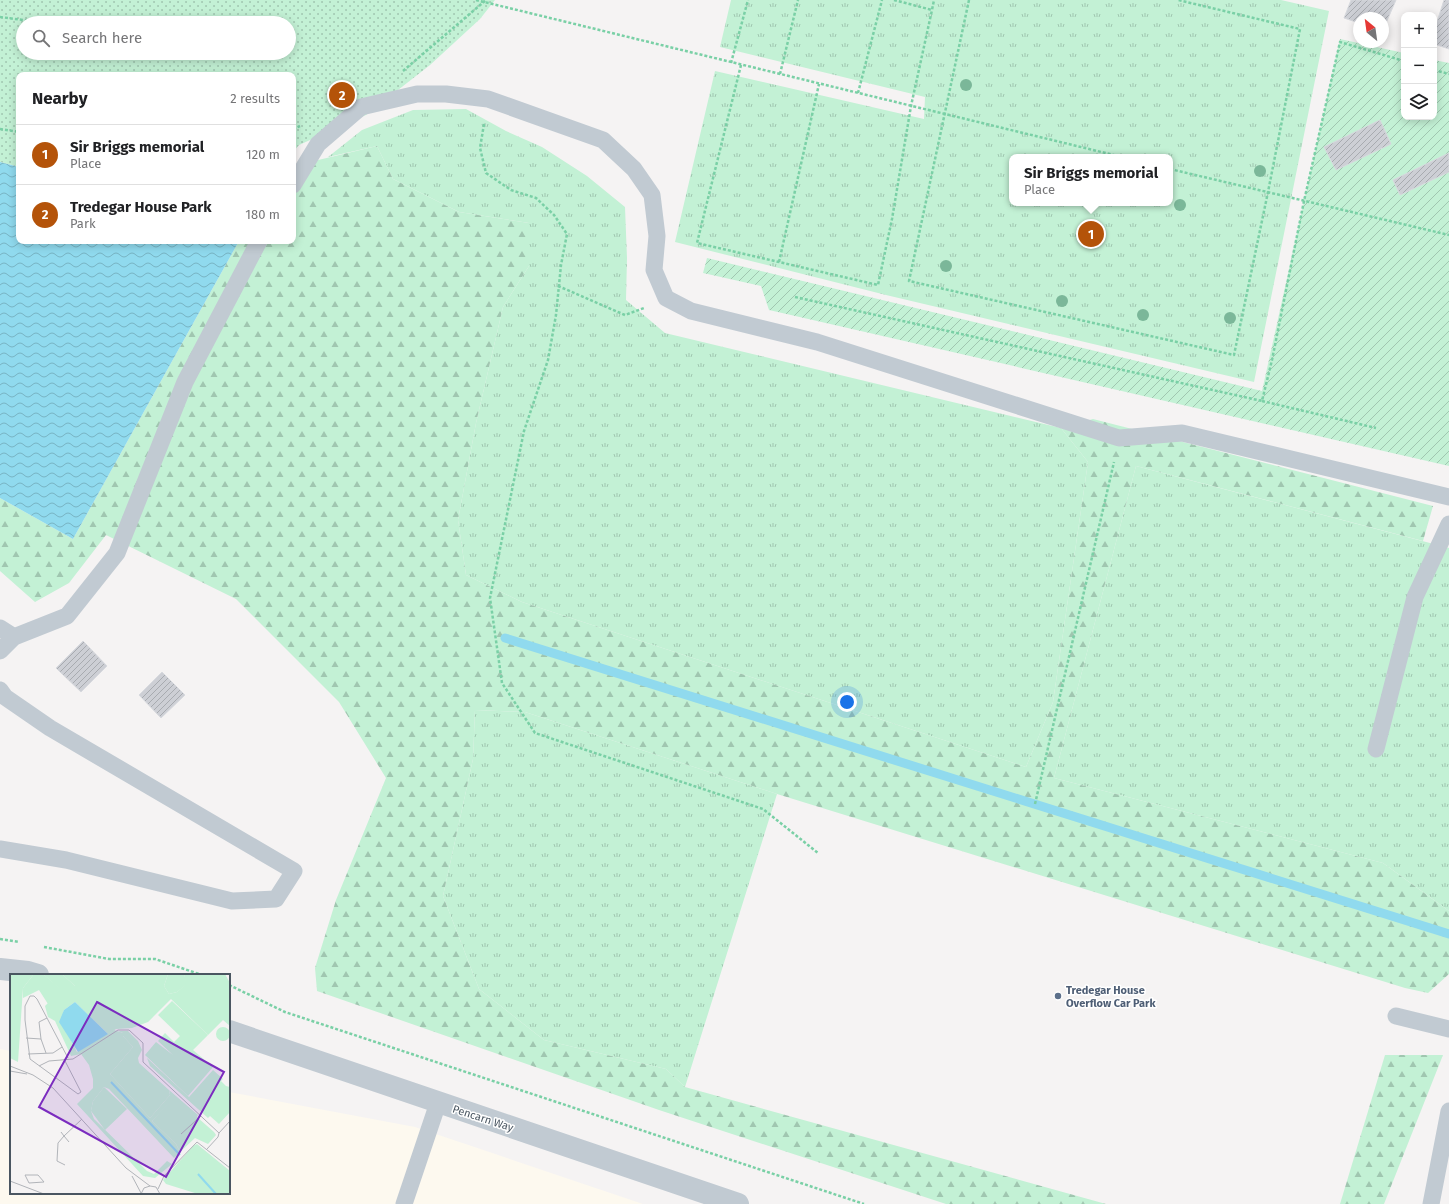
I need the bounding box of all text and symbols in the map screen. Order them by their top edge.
north arrow [1353,12,1389,48]
map controls [1401,12,1437,120]
button: + [1401,12,1437,48]
search box [16,16,296,60]
icon: search [30,27,52,49]
text: Search here [62,29,142,47]
button: − [1401,48,1437,84]
pin: 2 [329,80,355,110]
button: layers [1401,84,1437,120]
text: Nearby [32,88,87,109]
text: 2 results [230,91,280,106]
text: Sir Briggs memorial [70,138,204,156]
text: 1 [42,147,48,162]
text: 120 m [246,147,280,162]
popup [1009,154,1173,206]
text: Place [70,156,101,171]
text: Sir Briggs memorial [1024,164,1158,182]
text: Place [1024,182,1055,197]
text: Tredegar House Park [70,198,212,216]
text: 2 [42,207,48,222]
text: 180 m [245,207,280,222]
text: Park [70,216,96,231]
pin: 1 [1078,219,1104,249]
your location [837,692,857,712]
inset map [10,974,230,1194]
place label: Tredegar House Overflow Car Park [1066,984,1157,1010]
marker: Tredegar House Overflow Car Park [1053,991,1063,1001]
street label: Pencarn Way [451,1103,515,1135]

